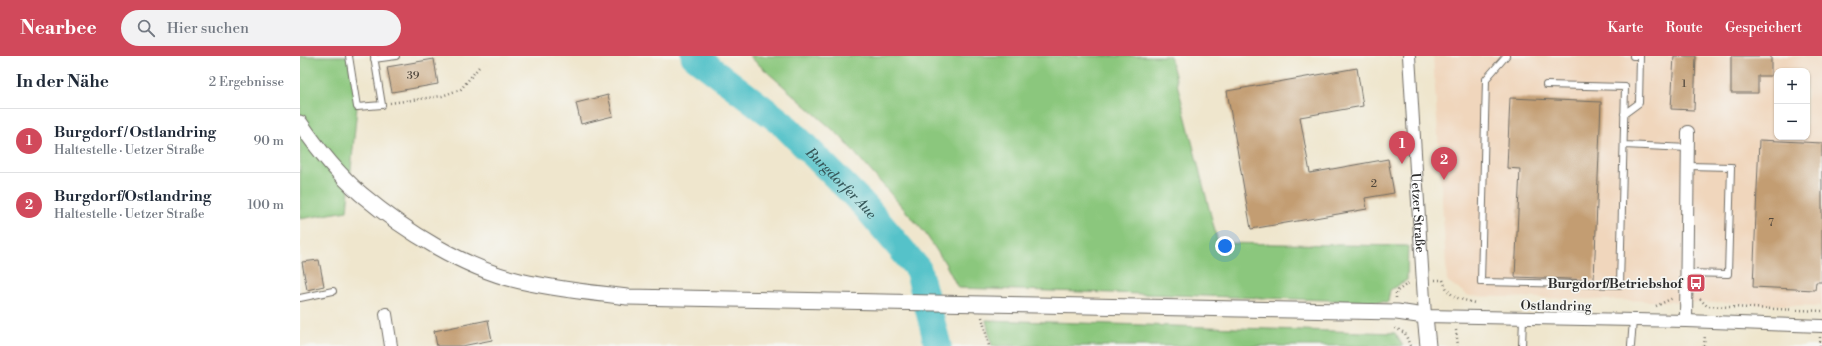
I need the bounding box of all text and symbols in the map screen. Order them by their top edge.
search box [121,10,401,46]
text: Nearbee [20,16,97,40]
icon: search [135,17,157,39]
text: Hier suchen [167,19,249,38]
text: Karte [1607,19,1644,37]
text: Route [1666,19,1703,37]
text: Gespeichert [1725,19,1802,37]
map controls [1774,68,1810,140]
button: + [1774,68,1810,104]
house number: 39 [407,69,420,83]
text: In der Nähe [16,71,109,93]
text: 2 Ergebnisse [209,74,284,90]
house number: 1 [1682,77,1687,91]
button: − [1774,104,1810,140]
text: Burgdorf / Ostlandring [54,123,216,142]
pin: 1 [1389,131,1415,164]
text: 1 [26,133,32,149]
text: 90 m [253,133,284,149]
text: Haltestelle · Uetzer Straße [54,142,204,158]
water label: Burgdorfer Aue [801,143,880,223]
pin: 2 [1431,147,1457,180]
street label: Uetzer Straße [1407,172,1428,254]
house number: 2 [1371,177,1377,191]
text: Burgdorf/Ostlandring [54,187,211,206]
text: 2 [25,197,33,213]
text: 100 m [248,197,284,213]
text: Haltestelle · Uetzer Straße [54,206,204,222]
house number: 7 [1768,216,1774,230]
your location [1215,236,1235,256]
bus stop icon: Burgdorf/Betriebshof [1685,272,1707,294]
place label: Burgdorf/Betriebshof [1548,276,1683,292]
street label: Ostlandring [1520,297,1592,315]

